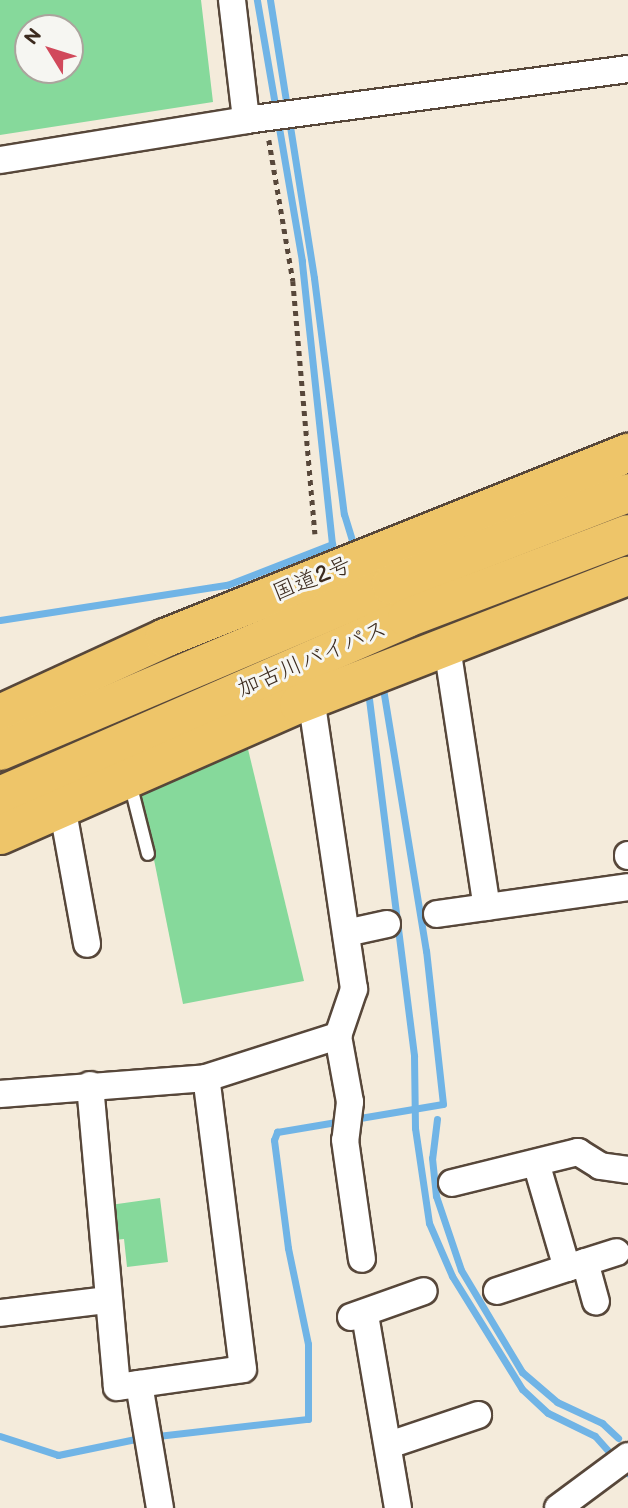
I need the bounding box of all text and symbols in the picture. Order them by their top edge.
north arrow [14,14,84,84]
text: N [20,24,47,50]
street label: 国道2号 [269,551,355,607]
street label: 加古川バイパス [233,615,391,703]

